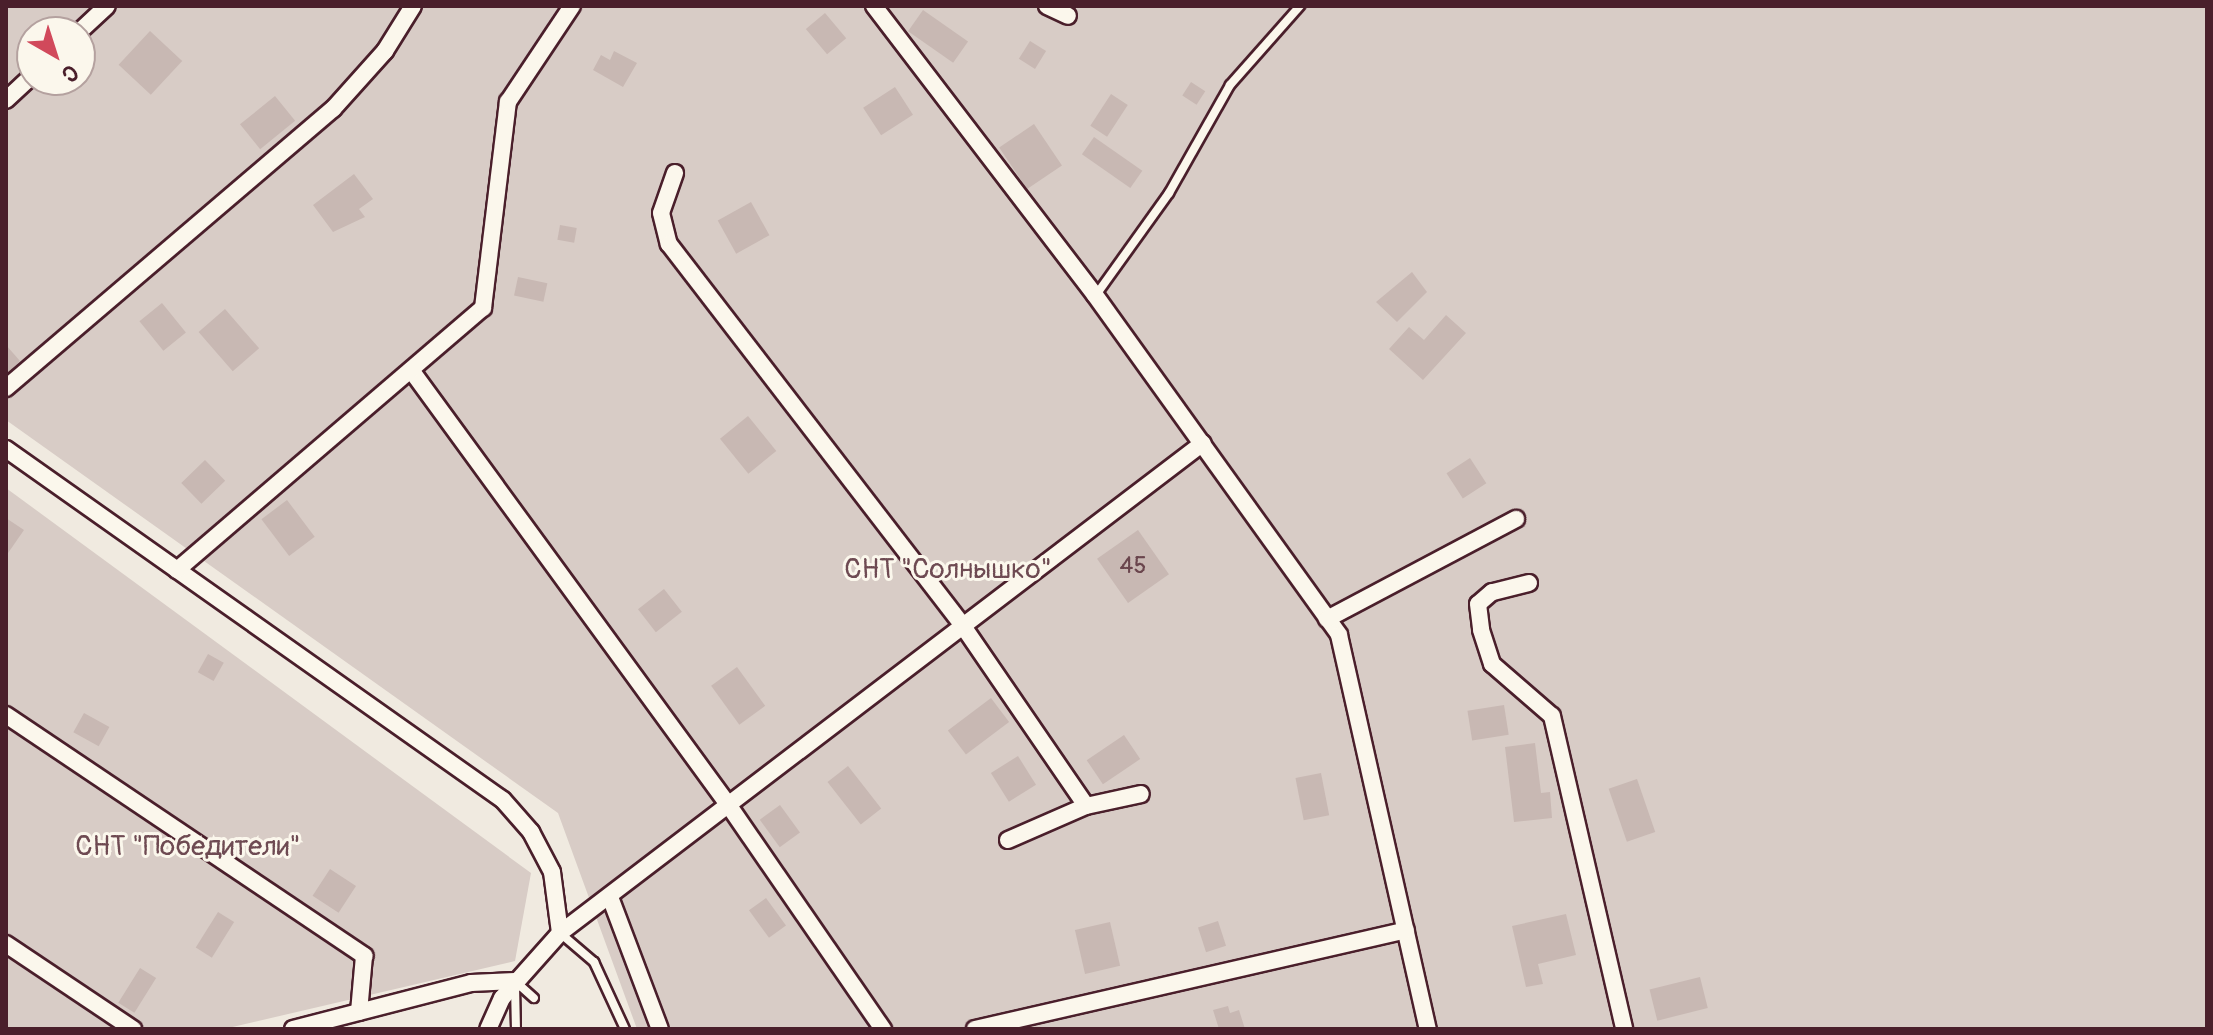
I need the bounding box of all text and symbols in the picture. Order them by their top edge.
north arrow [16,16,96,96]
text: С [56,58,84,88]
house number: 45 [1120,552,1146,580]
park label: СНТ "Солнышко" [844,553,1052,587]
park label: СНТ "Победители" [75,830,301,864]

